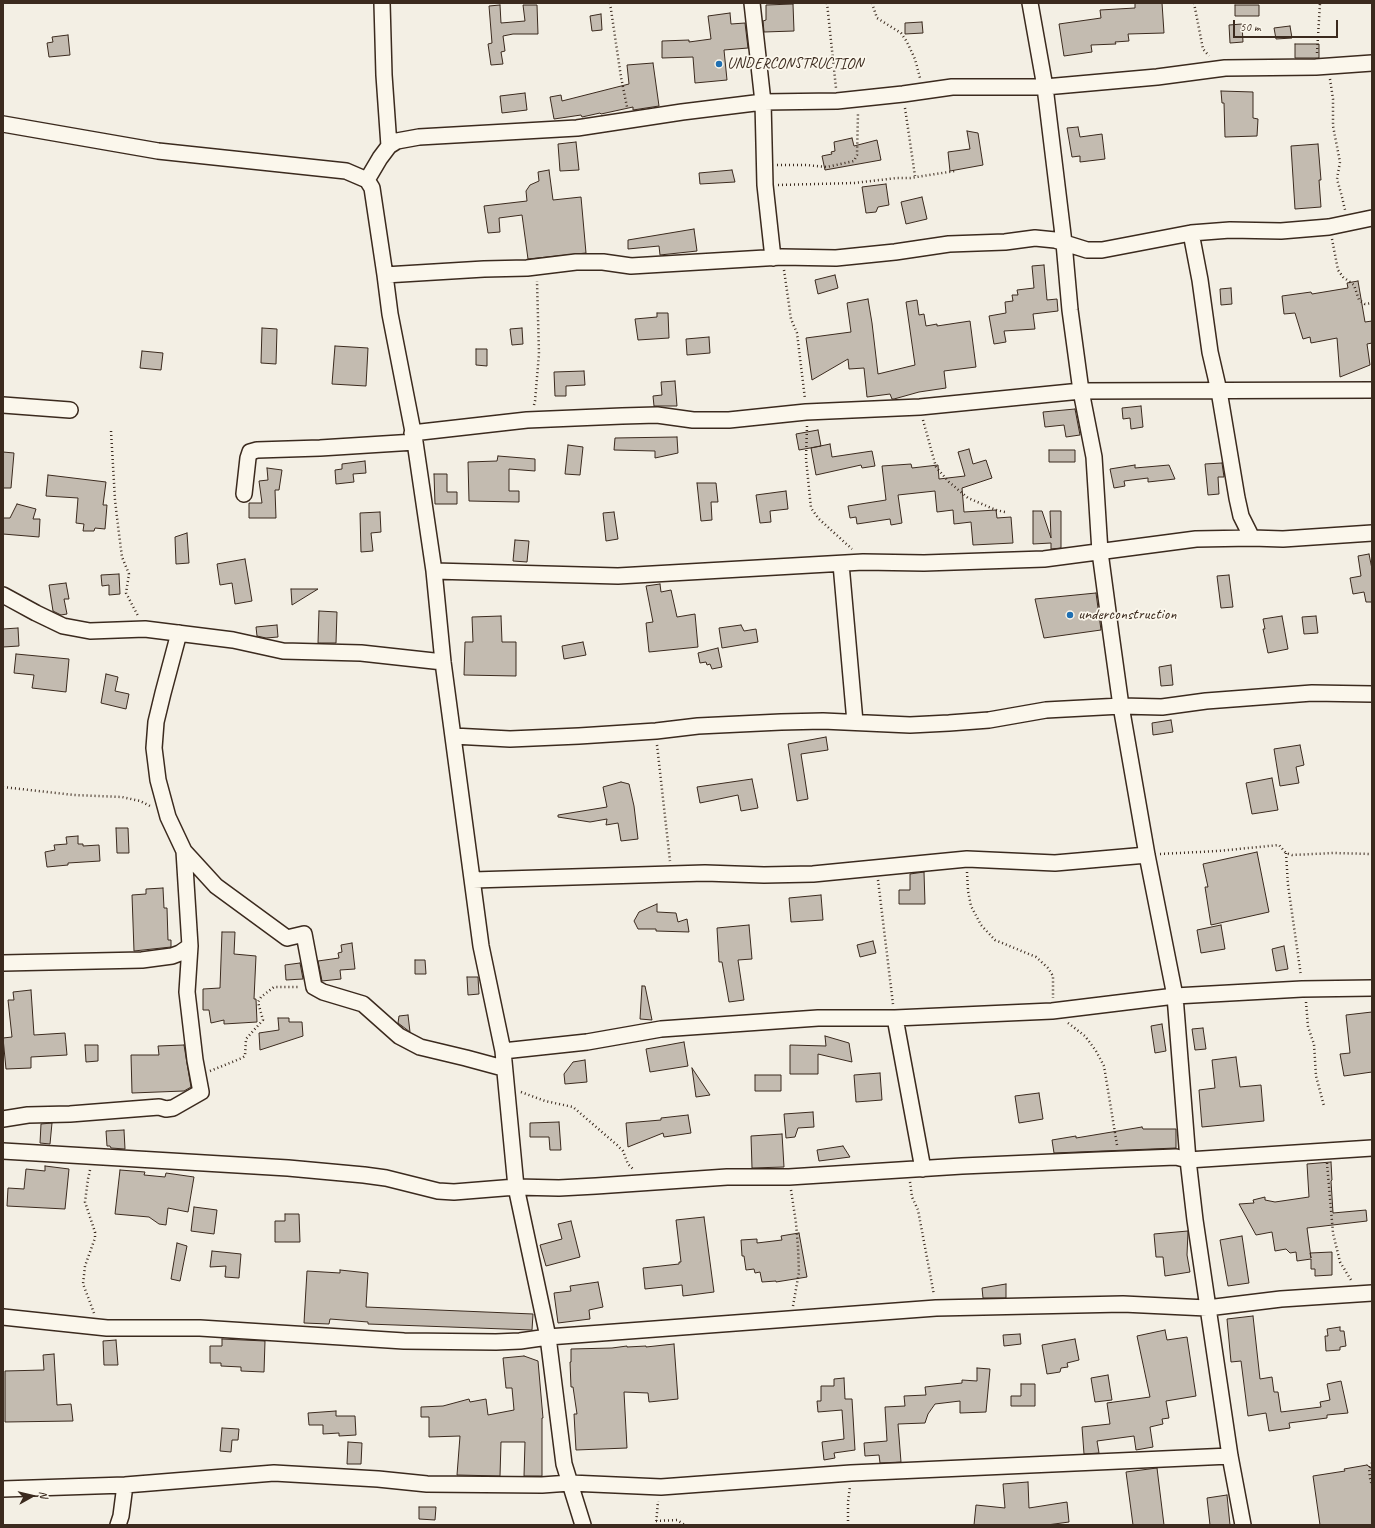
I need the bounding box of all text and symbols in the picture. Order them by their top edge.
scale bar [1235,12,1340,38]
text: 50 m [1240,19,1260,35]
place label: UNDERCONSTRUCTION [727,54,863,74]
marker: UNDERCONSTRUCTION [714,59,724,69]
place label: underconstruction [1078,605,1176,625]
marker: underconstruction [1065,610,1075,620]
north arrow [12,1476,52,1516]
text: N [36,1490,51,1499]

